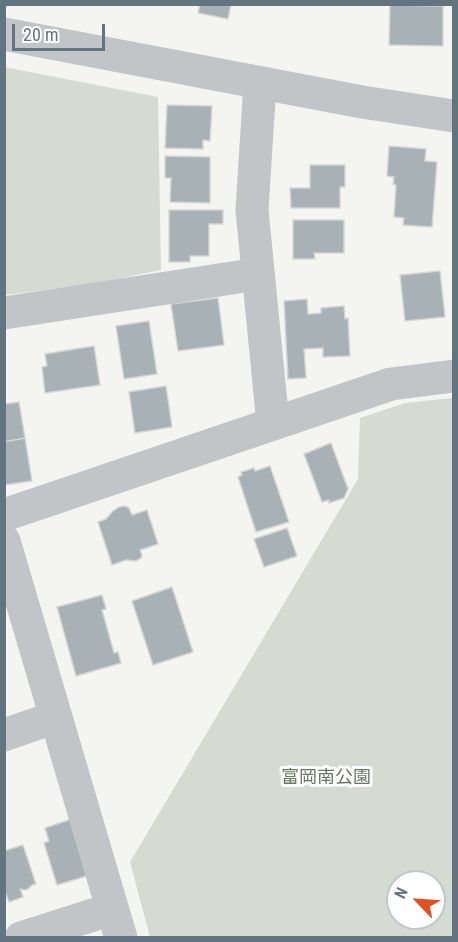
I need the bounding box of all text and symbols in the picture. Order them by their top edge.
scale bar [15,12,108,50]
text: 20 m [23,24,58,45]
park label: 富岡南公園 [281,767,371,789]
north arrow [386,870,446,930]
text: N [390,885,412,901]

